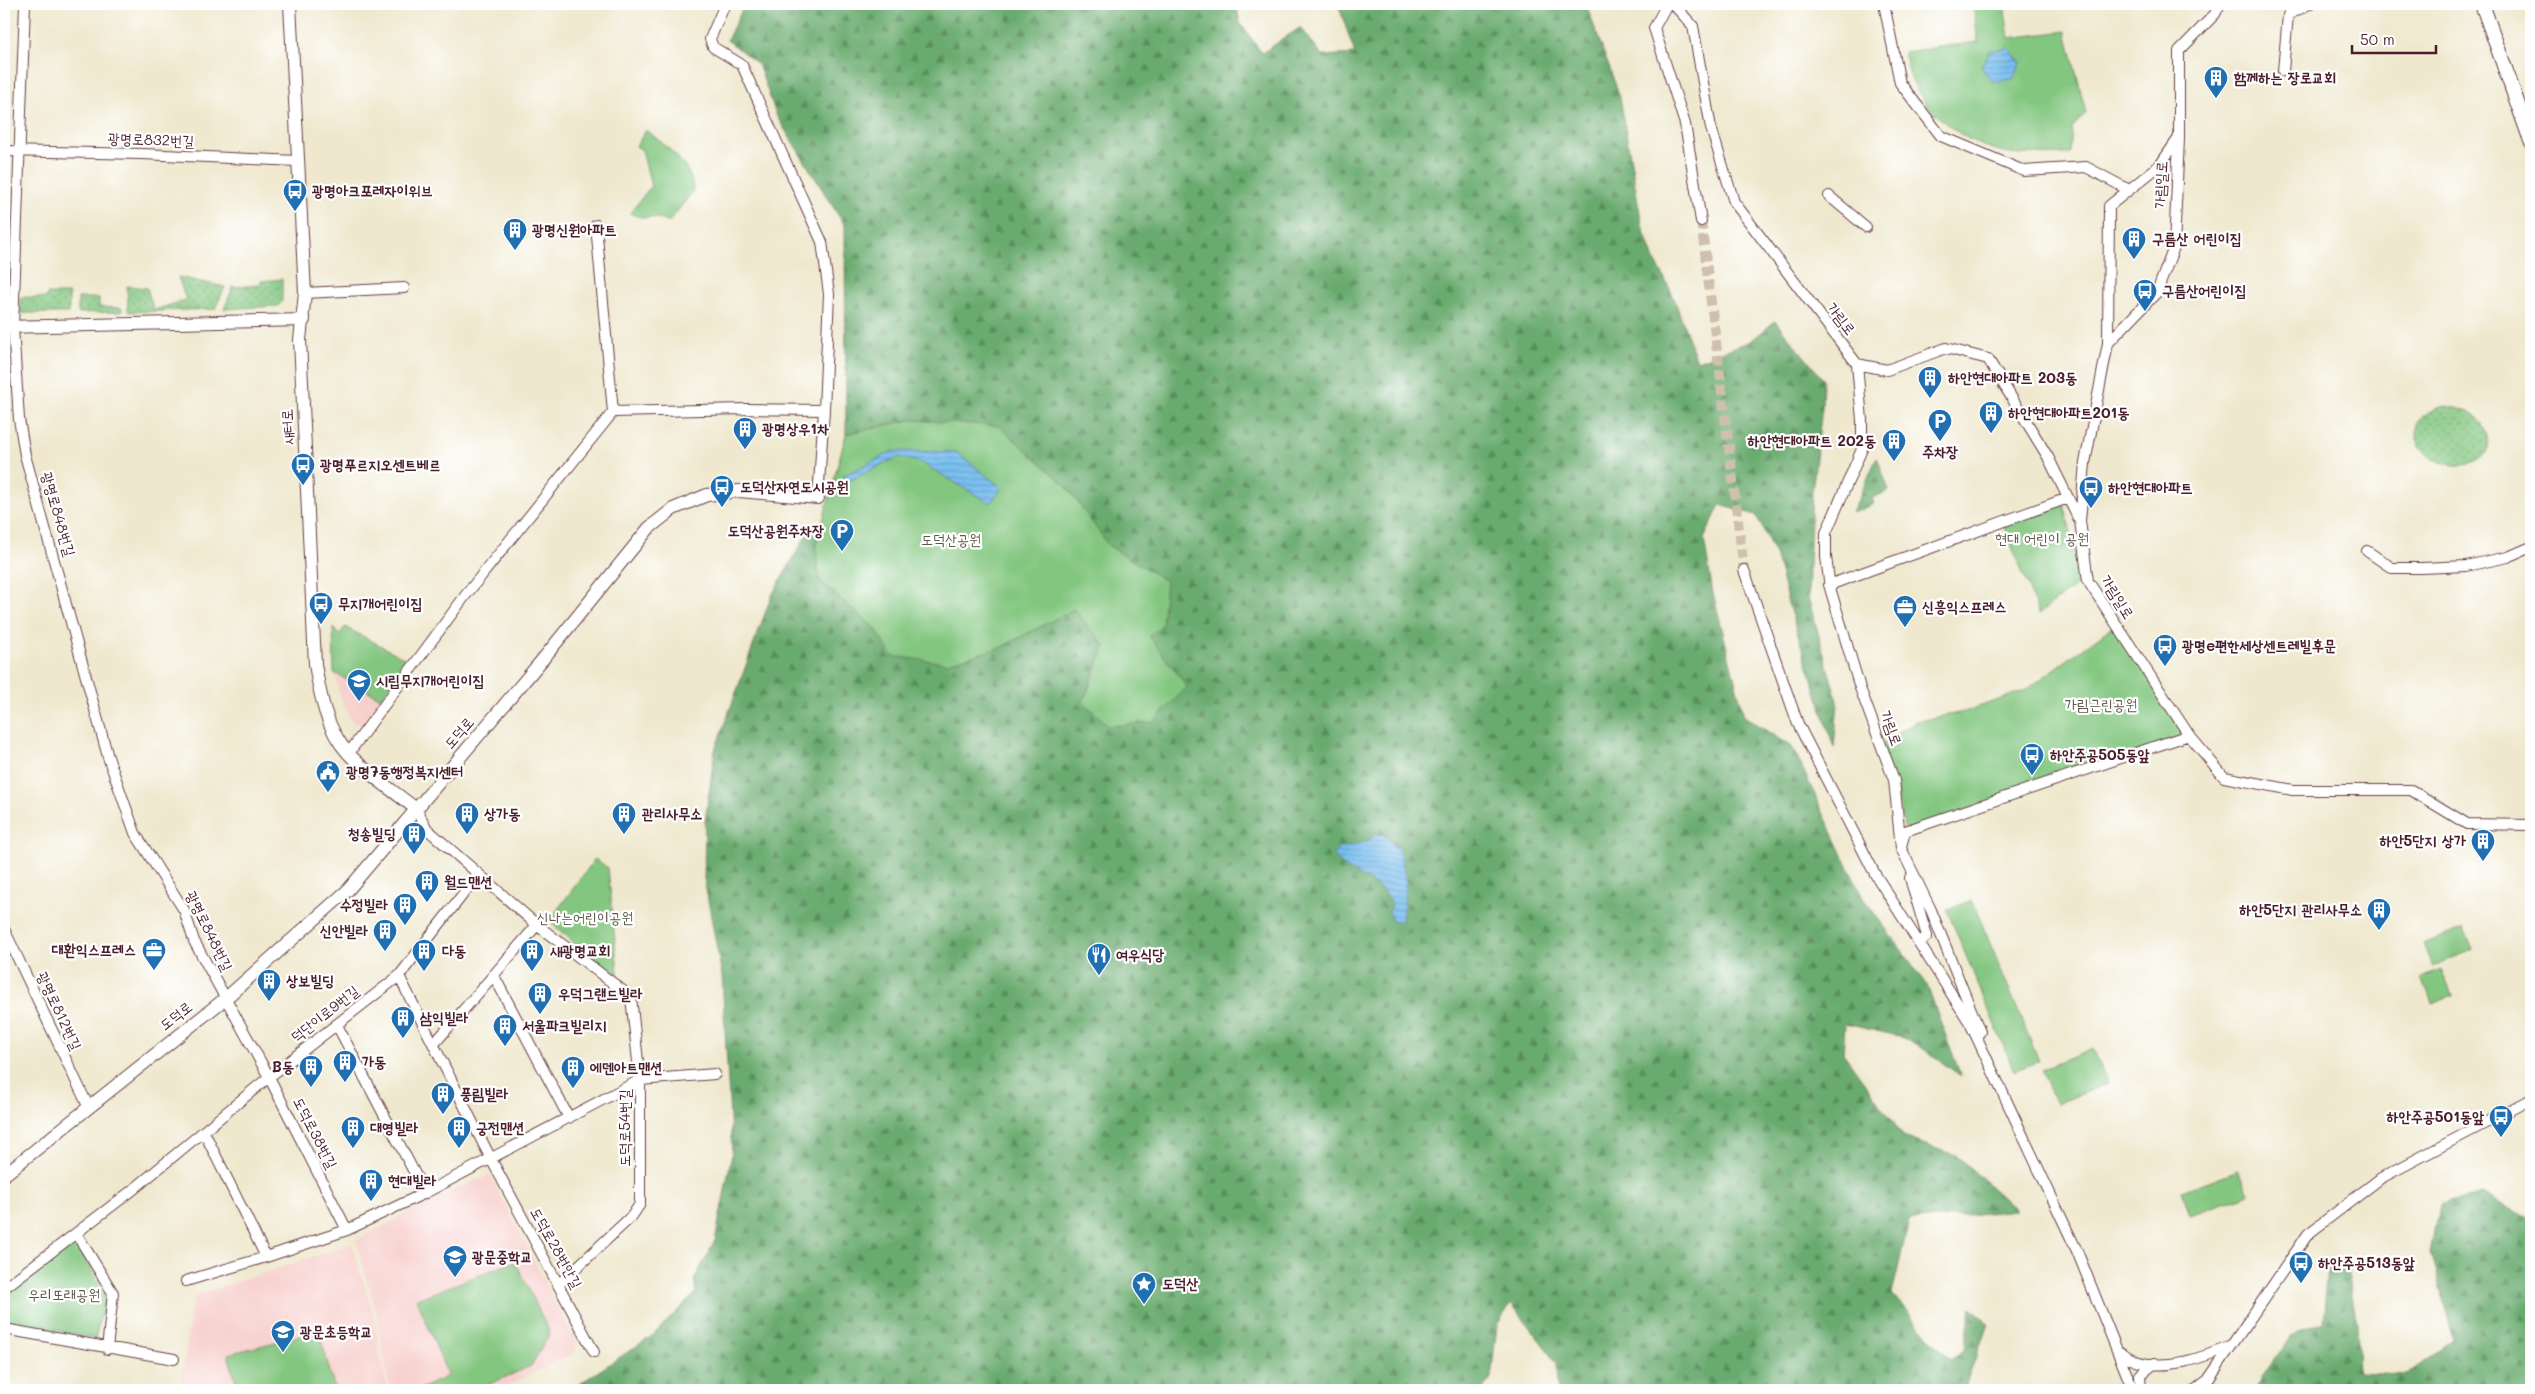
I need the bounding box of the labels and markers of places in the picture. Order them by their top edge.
building icon: 함께하는 장로교회 [2203,65,2229,99]
place label: 함께하는 장로교회 [2233,67,2336,87]
bus stop icon: 광명아크포레자이위브 [282,178,308,212]
place label: 광명아크포레자이위브 [311,180,433,200]
building icon: 광명신원아파트 [502,217,528,251]
place label: 광명신원아파트 [531,219,617,239]
building icon: 구름산 어린이집 [2121,226,2147,260]
place label: 구름산 어린이집 [2152,228,2242,248]
bus stop icon: 구름산어린이집 [2132,278,2158,312]
place label: 구름산어린이집 [2162,280,2247,300]
building icon: 하안현대아파트 203동 [1917,365,1943,399]
place label: 하안현대아파트 203동 [1948,367,2077,387]
building icon: 하안현대아파트201동 [1978,400,2004,434]
place label: 하안현대아파트201동 [2008,402,2129,422]
parking icon: 주차장 [1927,408,1953,442]
building icon: 광명상우1차 [732,416,758,450]
place label: 광명상우1차 [761,418,829,438]
building icon: 하안현대아파트 202동 [1881,428,1907,462]
place label: 하안현대아파트 202동 [1748,430,1876,450]
place label: 주차장 [1922,441,1958,461]
bus stop icon: 광명푸르지오센트베르 [290,452,316,486]
place label: 광명푸르지오센트베르 [319,454,441,474]
bus stop icon: 도덕산자연도시공원 [709,474,735,508]
bus stop icon: 하안현대아파트 [2078,475,2104,509]
place label: 도덕산자연도시공원 [740,476,849,496]
place label: 하안현대아파트 [2108,477,2193,497]
parking icon: 도덕산공원주차장 [829,518,855,552]
place label: 도덕산공원주차장 [727,520,824,540]
bus stop icon: 무지개어린이집 [308,591,334,625]
place label: 무지개어린이집 [338,593,423,613]
office icon: 신흥익스프레스 [1892,594,1918,628]
place label: 신흥익스프레스 [1922,596,2007,616]
bus stop icon: 광명e편한세상센트레빌후문 [2152,633,2178,667]
place label: 광명e편한세상센트레빌후문 [2181,635,2336,655]
school or university icon: 시립무지개어린이집 [346,668,372,702]
place label: 시립무지개어린이집 [376,670,485,690]
bus stop icon: 하안주공505동앞 [2019,742,2045,776]
place label: 하안주공505동앞 [2050,744,2150,764]
public building icon: 광명7동행정복지센터 [315,759,341,793]
place label: 광명7동행정복지센터 [345,761,463,781]
building icon: 상가동 [454,801,480,835]
building icon: 관리사무소 [611,801,637,835]
place label: 상가동 [484,803,520,823]
place label: 관리사무소 [641,803,702,823]
building icon: 청송빌딩 [401,821,427,855]
place label: 청송빌딩 [348,823,396,843]
building icon: 하안5단지 상가 [2470,828,2496,862]
place label: 하안5단지 상가 [2379,830,2467,850]
building icon: 월드맨션 [414,869,440,903]
place label: 월드맨션 [444,871,492,891]
building icon: 수정빌라 [392,892,418,926]
place label: 수정빌라 [340,894,388,914]
building icon: 하안5단지 관리사무소 [2366,897,2392,931]
place label: 하안5단지 관리사무소 [2239,899,2362,919]
building icon: 신안빌라 [372,918,398,952]
place label: 신안빌라 [320,920,368,940]
office icon: 대환익스프레스 [141,937,167,971]
building icon: 다동 [411,938,437,972]
building icon: 새광명교회 [519,938,545,972]
place label: 대환익스프레스 [52,939,136,959]
place label: 다동 [442,940,466,960]
place label: 새광명교회 [549,940,610,960]
restaurant icon: 여우식당 [1086,942,1112,976]
place label: 여우식당 [1116,944,1164,964]
building icon: 상보빌딩 [256,968,282,1002]
place label: 상보빌딩 [286,970,334,990]
building icon: 우덕그랜드빌라 [527,981,553,1015]
place label: 우덕그랜드빌라 [558,983,643,1003]
building icon: 삼익빌라 [390,1005,416,1039]
place label: 삼익빌라 [419,1007,468,1027]
building icon: 서울파크빌리지 [492,1013,518,1047]
place label: 서울파크빌리지 [522,1015,607,1035]
building icon: 가동 [332,1049,358,1083]
place label: 가동 [362,1051,386,1071]
building icon: B동 [298,1054,324,1088]
building icon: 에덴아트맨션 [560,1055,586,1089]
place label: B동 [272,1056,294,1076]
place label: 에덴아트맨션 [589,1057,662,1077]
building icon: 풍림빌라 [430,1081,456,1115]
place label: 풍림빌라 [460,1083,508,1103]
bus stop icon: 하안주공501동앞 [2488,1104,2514,1138]
place label: 하안주공501동앞 [2387,1106,2484,1126]
building icon: 대영빌라 [340,1115,366,1149]
building icon: 궁전맨션 [446,1115,472,1149]
place label: 대영빌라 [370,1117,418,1137]
place label: 궁전맨션 [476,1117,524,1137]
building icon: 현대빌라 [358,1168,384,1202]
place label: 현대빌라 [388,1170,436,1190]
school or university icon: 광문중학교 [442,1244,468,1278]
place label: 광문중학교 [471,1246,532,1266]
bus stop icon: 하안주공513동앞 [2288,1250,2314,1284]
place label: 하안주공513동앞 [2318,1252,2415,1272]
place icon: 도덕산 [1131,1271,1157,1305]
place label: 도덕산 [1162,1273,1198,1293]
school or university icon: 광문초등학교 [270,1319,296,1353]
place label: 광문초등학교 [299,1321,372,1341]

